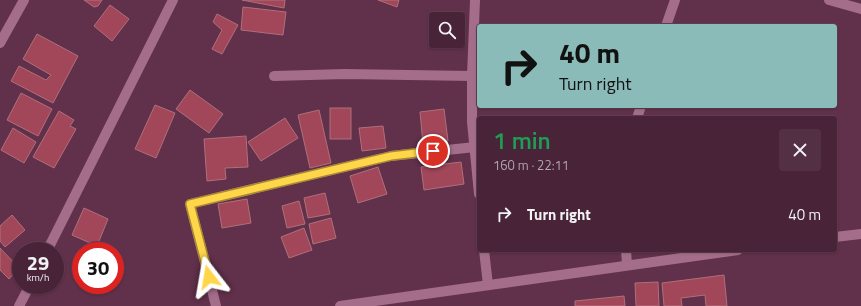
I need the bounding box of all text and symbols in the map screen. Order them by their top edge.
map controls [429,12,465,48]
button: search [429,12,465,48]
text: 40 m [559,31,620,74]
icon: right [493,40,545,92]
text: Turn right [559,70,632,97]
text: 1 min [493,122,551,158]
button: close [779,129,821,171]
pin [416,134,450,168]
icon: arrive [422,140,444,162]
text: 160 m · 22:11 [493,155,569,175]
icon: right [493,203,515,225]
text: Turn right [527,203,591,226]
text: 40 m [788,203,821,226]
speed limit sign: 30 [72,242,124,294]
text: 29 [27,247,49,278]
position arrow [188,256,230,298]
text: km/h [27,270,49,285]

